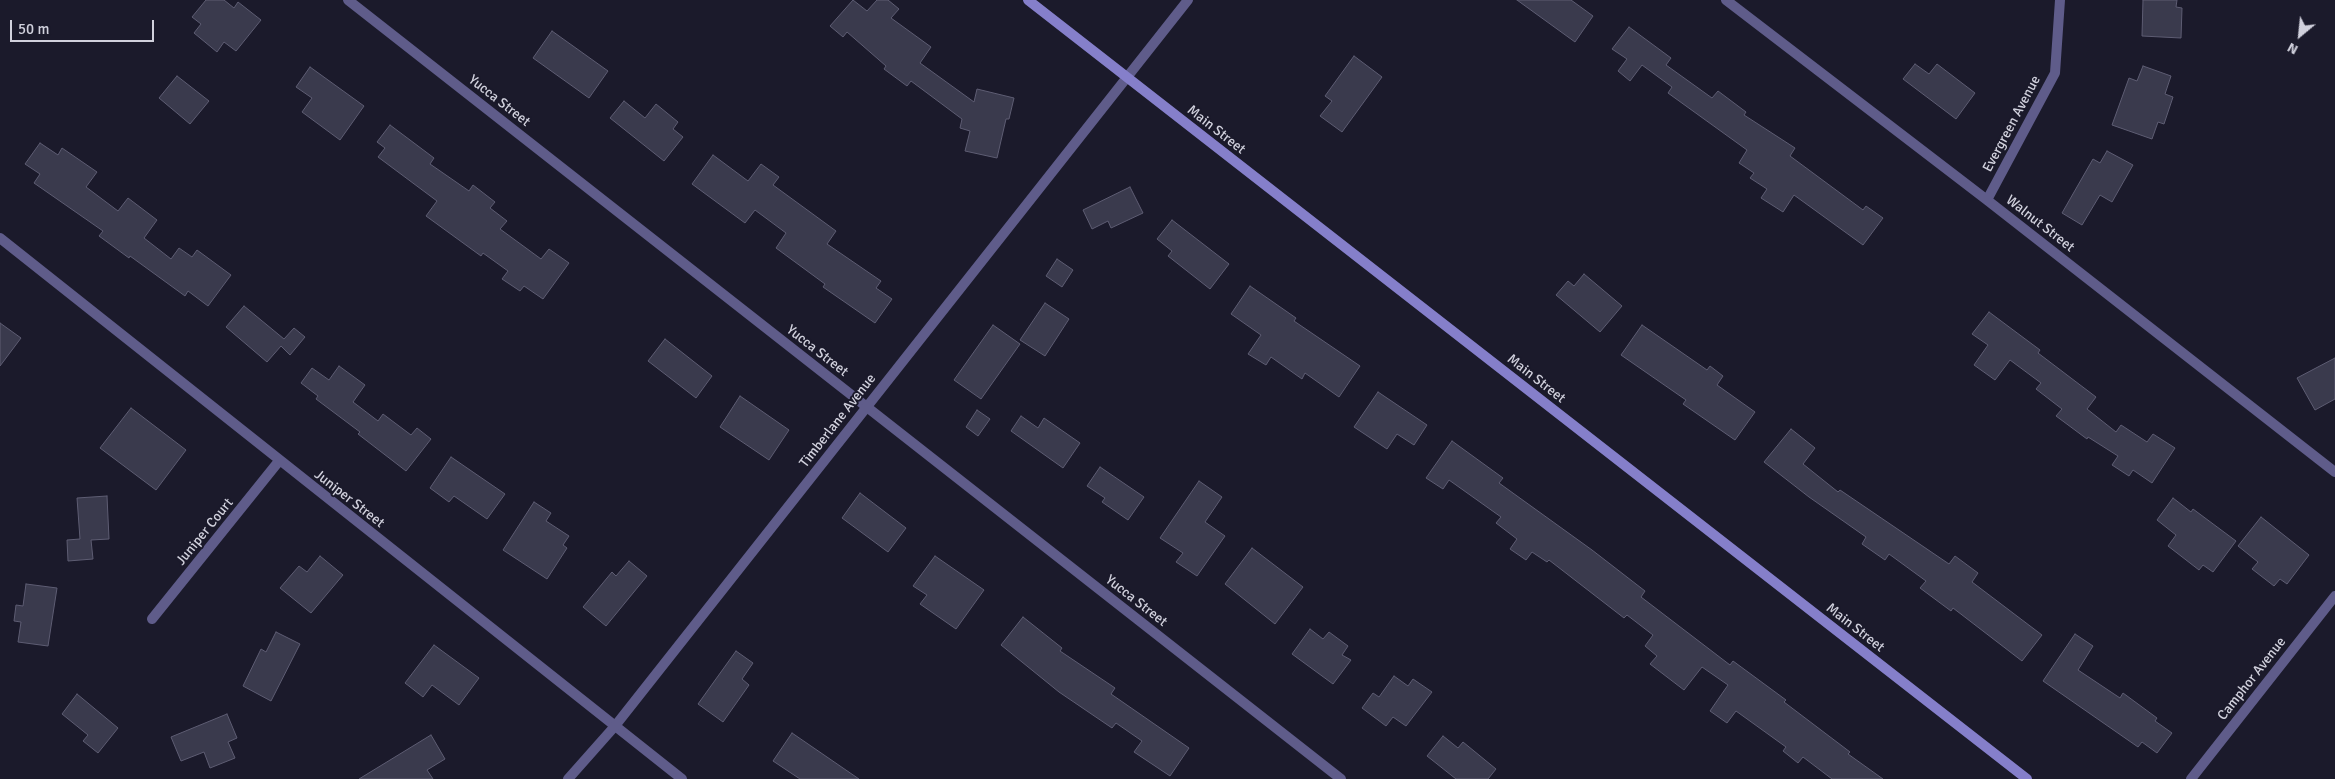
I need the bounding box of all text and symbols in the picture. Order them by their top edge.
scale bar [12,10,156,42]
north arrow [2275,10,2325,60]
text: 50 m [18,20,49,38]
text: N [2284,39,2301,58]
street label: Yucca Street [465,72,533,130]
street label: Evergreen Avenue [1980,73,2044,175]
street label: Main Street [1183,102,1249,158]
street label: Walnut Street [2002,192,2078,256]
street label: Yucca Street [783,322,851,380]
street label: Main Street [1503,351,1569,407]
street label: Timberlane Avenue [796,371,880,471]
street label: Juniper Street [311,466,387,532]
street label: Juniper Court [173,495,237,569]
street label: Yucca Street [1102,572,1170,630]
street label: Main Street [1822,600,1888,656]
street label: Camphor Avenue [2214,634,2290,724]

